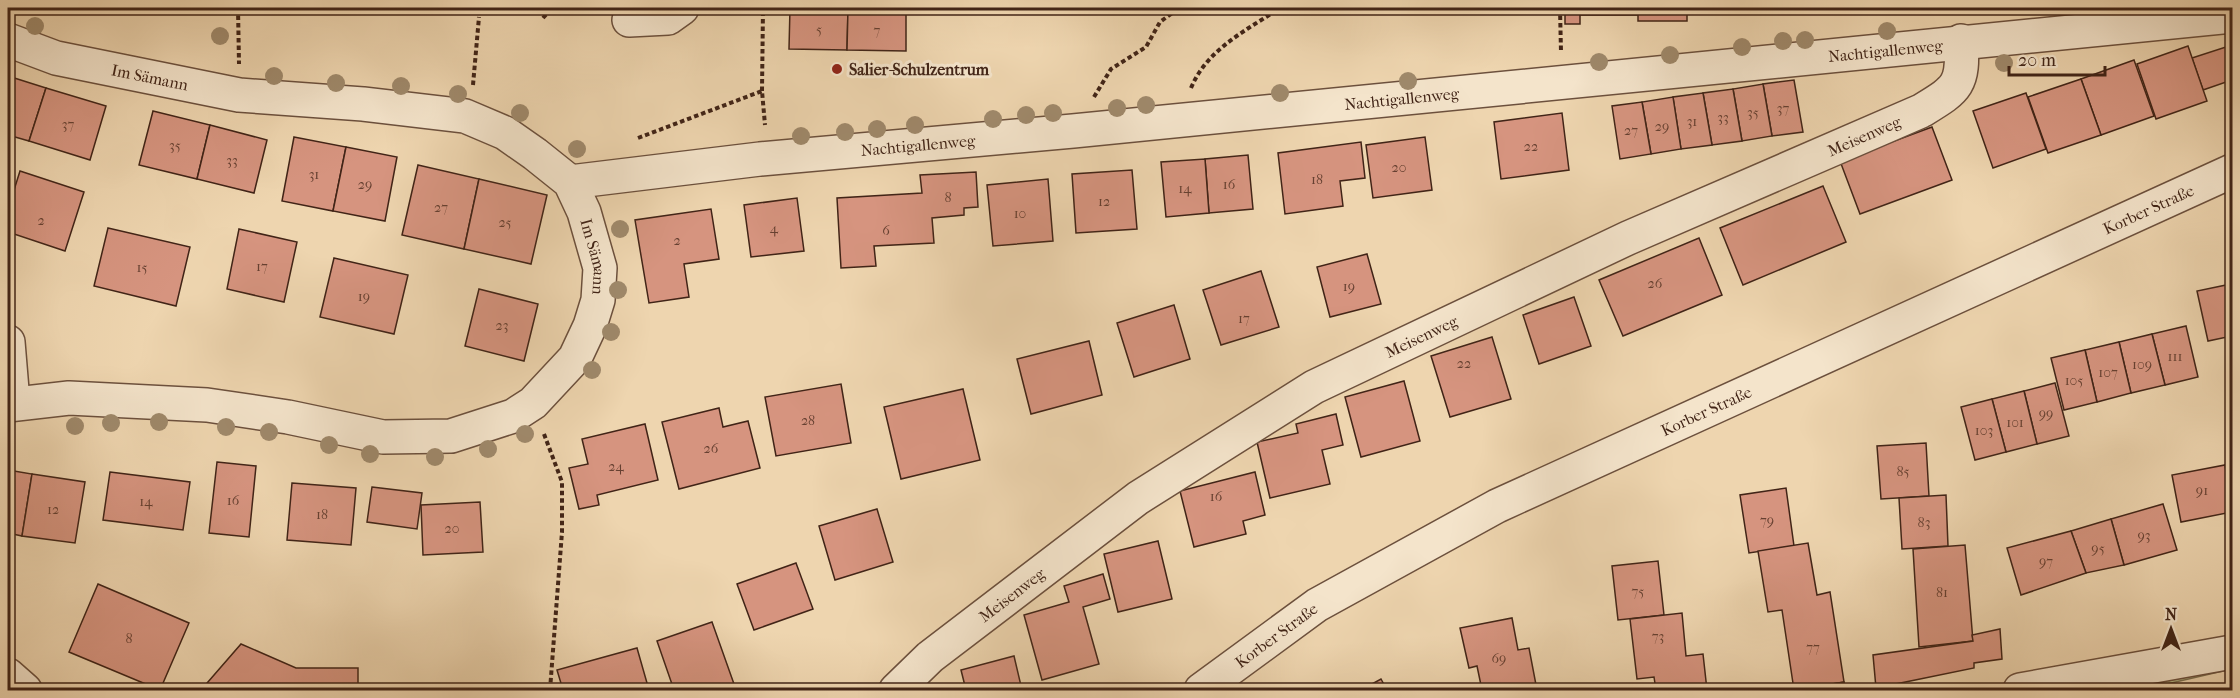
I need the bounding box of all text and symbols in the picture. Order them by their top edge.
house number: 5 [816,21,822,38]
house number: 7 [874,22,881,39]
street label: Nachtigallenweg [1827,36,1944,66]
scale bar [2009,39,2105,77]
text: 20 m [2018,50,2056,71]
street label: Im Sämann [110,60,191,95]
place label: Salier-Schulzentrum [849,60,990,79]
marker: Salier-Schulzentrum [830,62,844,76]
street label: Nachtigallenweg [1344,84,1460,114]
house number: 37 [1777,100,1789,117]
house number: 35 [1747,104,1759,121]
house number: 33 [1717,109,1729,126]
street label: Meisenweg [1825,112,1904,160]
house number: 31 [1687,113,1697,130]
house number: 37 [62,116,74,133]
house number: 29 [1655,118,1669,135]
house number: 27 [1624,122,1638,139]
street label: Nachtigallenweg [860,131,977,160]
house number: 35 [169,137,181,154]
house number: 22 [1524,138,1538,155]
house number: 33 [226,152,238,169]
house number: 20 [1392,159,1406,176]
house number: 31 [309,166,319,183]
house number: 18 [1311,171,1323,188]
house number: 29 [358,176,372,193]
house number: 16 [1223,176,1236,193]
house number: 14 [1178,180,1192,197]
street label: Korber Straße [2100,181,2197,238]
house number: 8 [944,189,952,206]
house number: 12 [1098,193,1110,210]
house number: 27 [434,199,448,216]
house number: 10 [1014,205,1026,222]
house number: 2 [37,212,45,229]
house number: 25 [498,214,512,231]
street label: Im Sämann [576,216,609,296]
house number: 4 [770,220,779,237]
house number: 6 [882,222,890,239]
house number: 2 [673,232,681,249]
house number: 17 [256,258,268,275]
house number: 15 [137,259,148,276]
house number: 26 [1648,275,1663,292]
house number: 19 [1343,278,1355,295]
house number: 19 [358,288,370,305]
house number: 17 [1238,310,1250,327]
street label: Meisenweg [1382,311,1461,362]
house number: 23 [496,317,508,334]
house number: 111 [2168,348,2183,365]
house number: 22 [1457,355,1471,372]
house number: 109 [2132,356,2152,373]
house number: 107 [2098,364,2118,381]
house number: 105 [2065,372,2083,389]
street label: Korber Straße [1658,382,1755,440]
house number: 99 [2039,405,2053,422]
house number: 28 [801,412,815,429]
house number: 101 [2006,414,2024,431]
house number: 103 [1975,422,1993,439]
house number: 26 [704,440,719,457]
house number: 24 [608,458,624,475]
house number: 85 [1896,463,1910,480]
house number: 91 [2196,482,2208,499]
house number: 16 [1210,488,1223,505]
house number: 16 [227,492,240,509]
house number: 14 [139,493,153,510]
house number: 12 [47,501,59,518]
house number: 18 [316,506,328,523]
house number: 79 [1760,512,1774,529]
house number: 83 [1918,514,1930,531]
house number: 20 [445,520,459,537]
house number: 93 [2137,527,2151,544]
house number: 95 [2091,540,2105,557]
house number: 97 [2039,553,2053,570]
street label: Meisenweg [975,564,1049,626]
house number: 75 [1632,583,1644,600]
house number: 81 [1936,584,1948,601]
street label: Korber Straße [1231,599,1321,672]
north arrow [2141,599,2201,659]
text: N [2165,605,2178,624]
house number: 73 [1652,628,1664,645]
house number: 8 [125,630,133,647]
house number: 77 [1806,639,1820,656]
house number: 69 [1492,650,1506,667]

